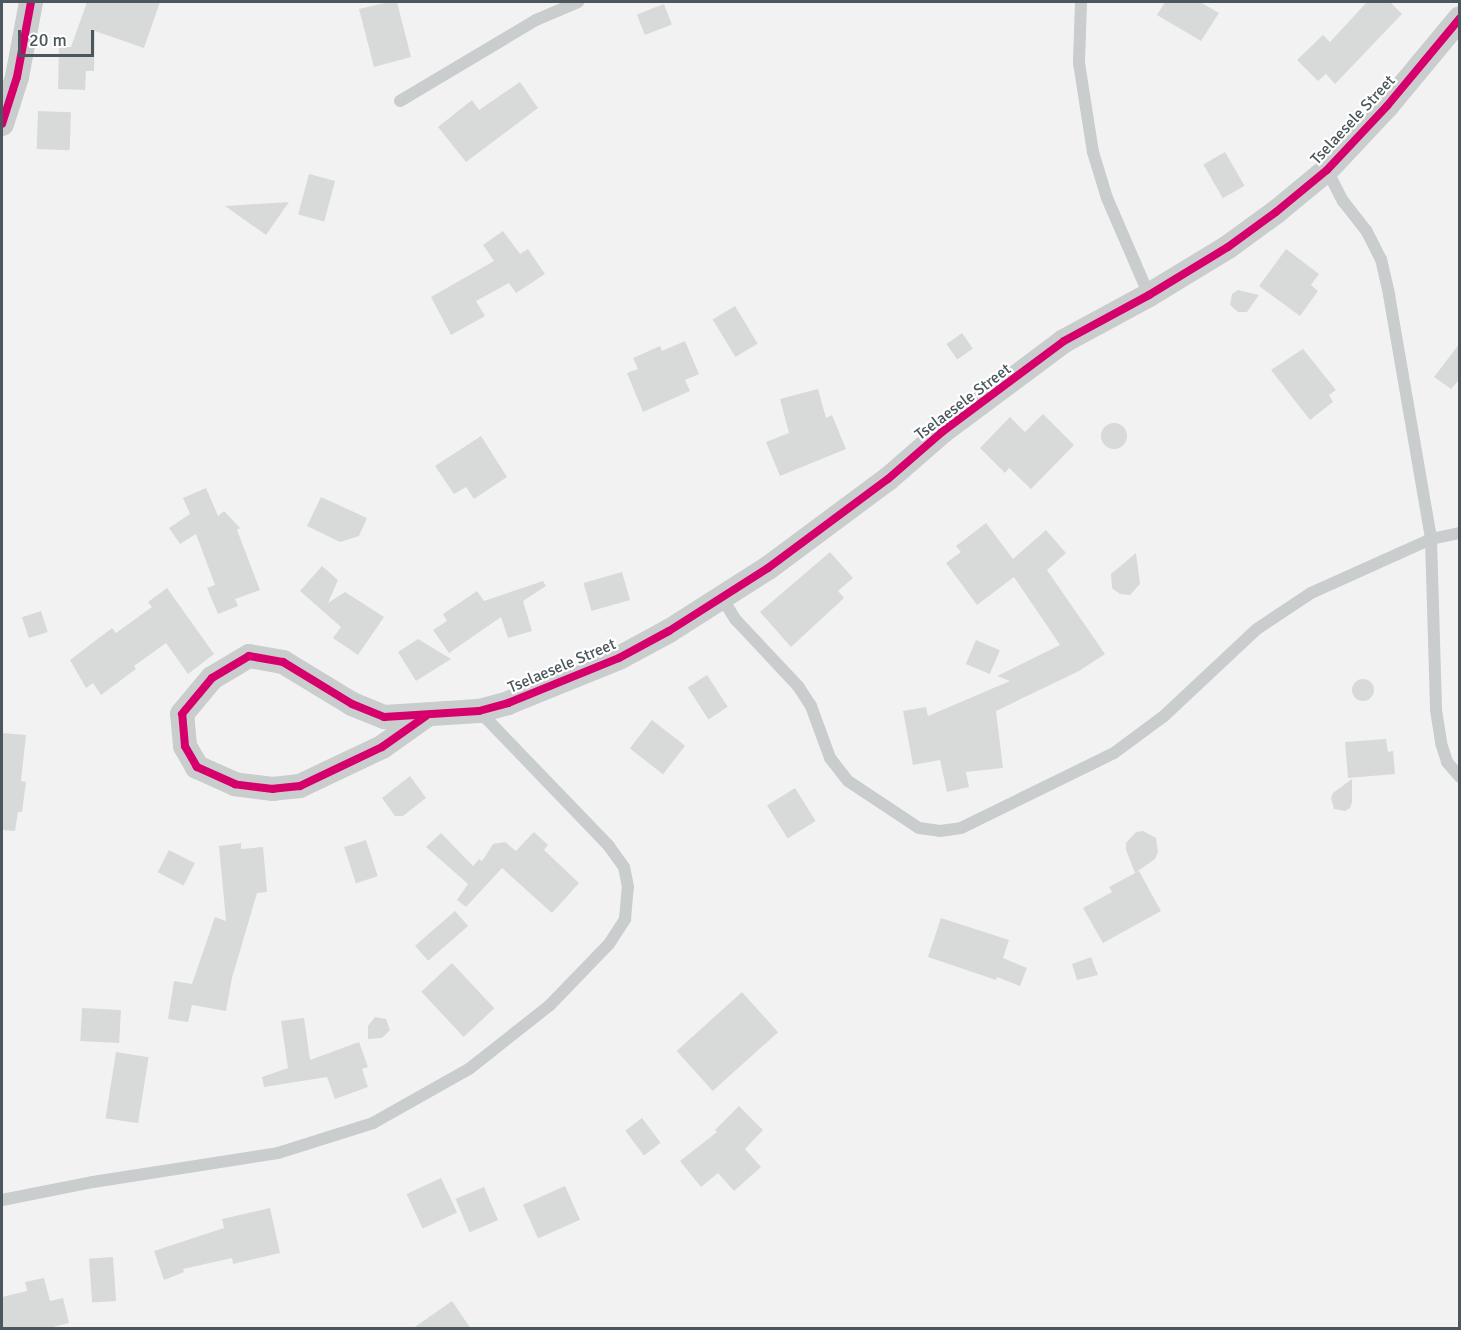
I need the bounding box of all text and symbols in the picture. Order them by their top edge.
scale bar [21,18,98,56]
text: 20 m [29,29,67,51]
street label: Tselaesele Street [1307,71,1399,169]
street label: Tselaesele Street [911,360,1015,444]
street label: Tselaesele Street [505,635,619,697]

